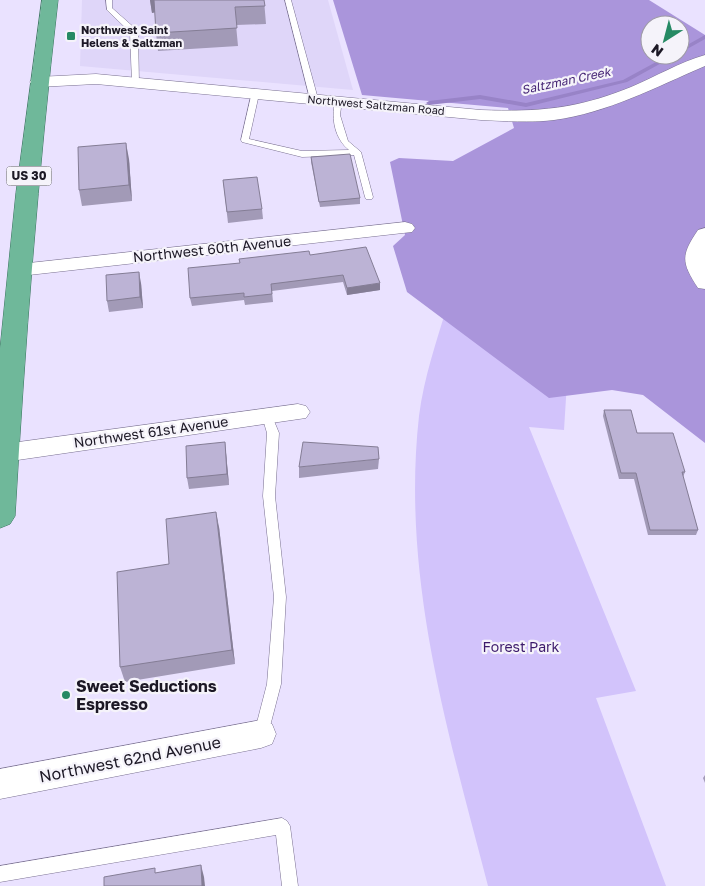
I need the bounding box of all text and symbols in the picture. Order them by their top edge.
north arrow [640,15,690,65]
place label: Northwest Saint Helens & Saltzman [81,23,182,49]
marker: Northwest Saint Helens & Saltzman [65,30,77,42]
text: N [648,41,666,61]
water label: Saltzman Creek [520,64,613,97]
street label: Northwest Saltzman Road [307,92,445,117]
road number: US 30 [6,167,52,186]
street label: Northwest 60th Avenue [132,232,292,265]
street label: Northwest 61st Avenue [73,412,229,451]
park label: Forest Park [483,638,560,655]
place label: Sweet Seductions Espresso [76,676,217,714]
marker: Sweet Seductions Espresso [60,689,72,701]
street label: Northwest 62nd Avenue [38,732,222,786]

